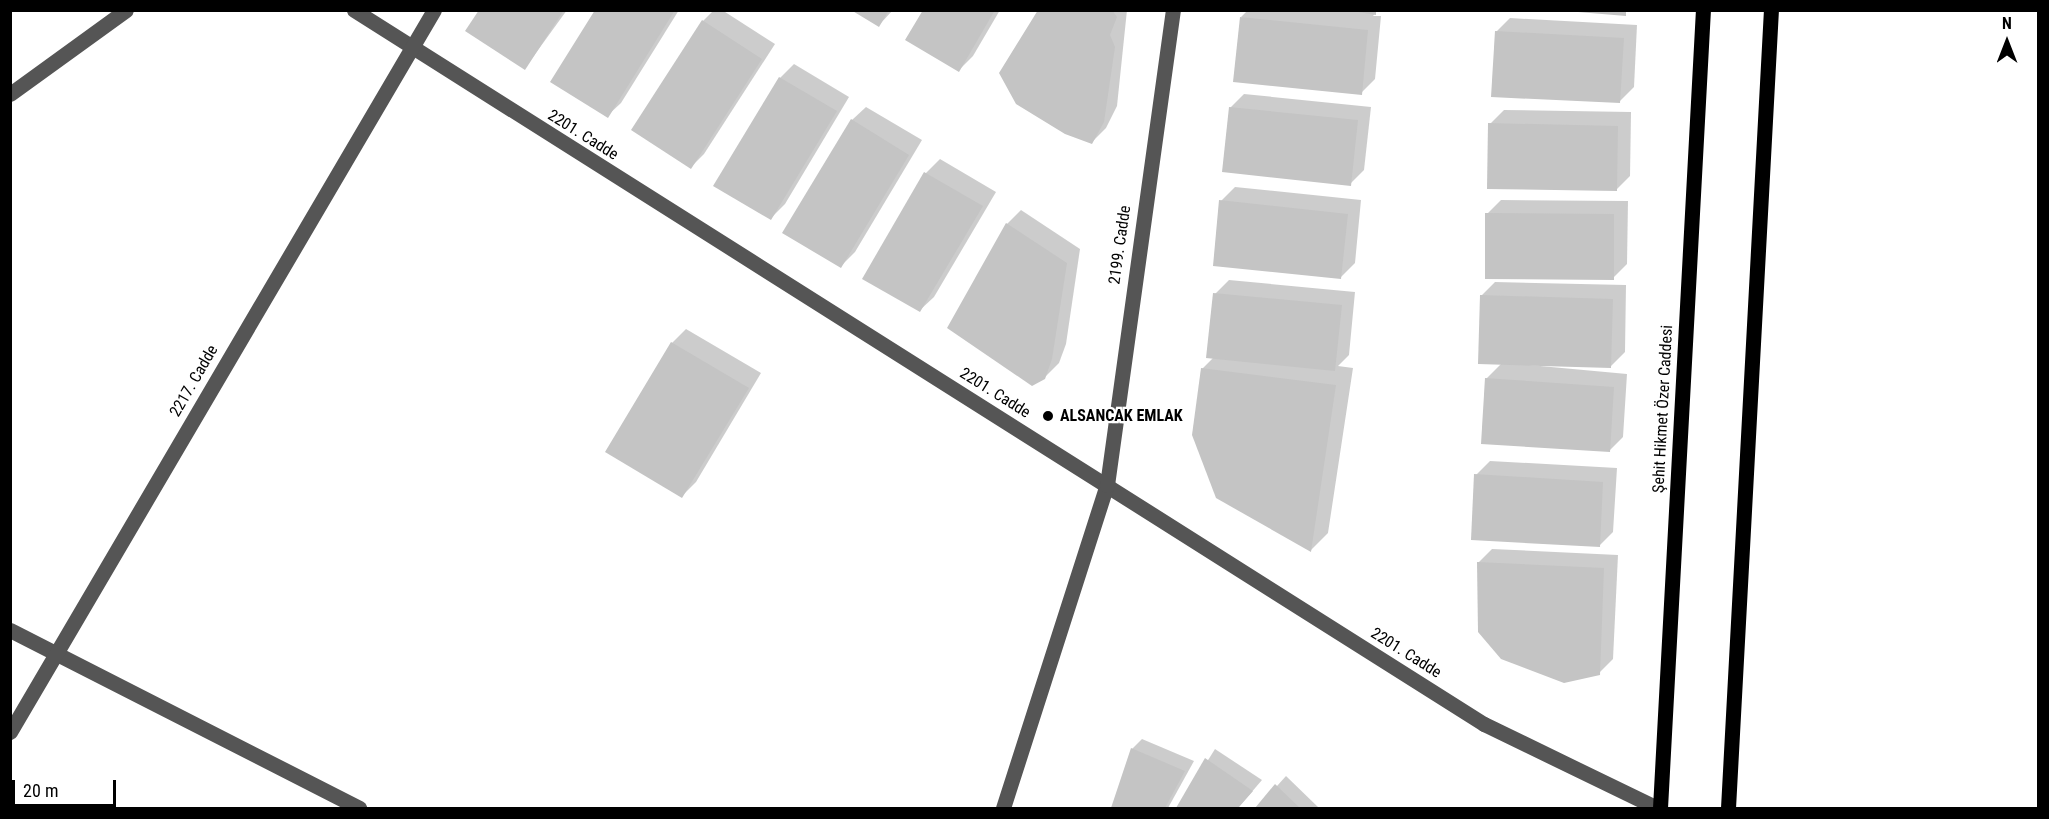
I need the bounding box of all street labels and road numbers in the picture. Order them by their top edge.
street label: 2201. Cadde [544,106,622,164]
street label: 2199. Cadde [1105,204,1135,286]
street label: Şehit Hikmet Özer Caddesi [1649,325,1677,493]
street label: 2217. Cadde [166,342,222,420]
street label: 2201. Cadde [956,364,1034,422]
street label: 2201. Cadde [1367,624,1445,682]

